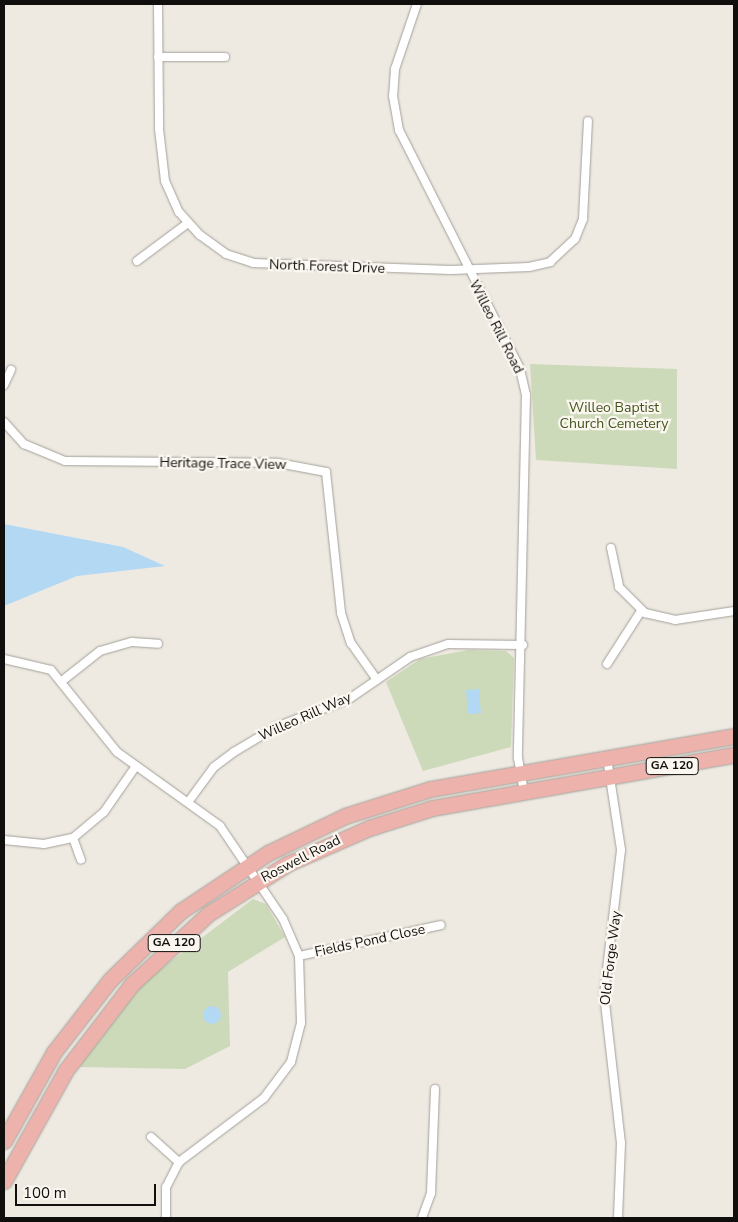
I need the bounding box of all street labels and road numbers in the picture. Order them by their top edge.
street label: North Forest Drive [269,257,385,277]
street label: Willeo Rill Road [465,277,527,377]
street label: Heritage Trace View [159,454,287,474]
street label: Willeo Rill Way [256,689,354,745]
road number: GA 120 [644,756,700,776]
street label: Roswell Road [258,832,344,886]
street label: Old Forge Way [597,910,625,1006]
street label: Fields Pond Close [313,921,427,961]
road number: GA 120 [146,934,202,952]

